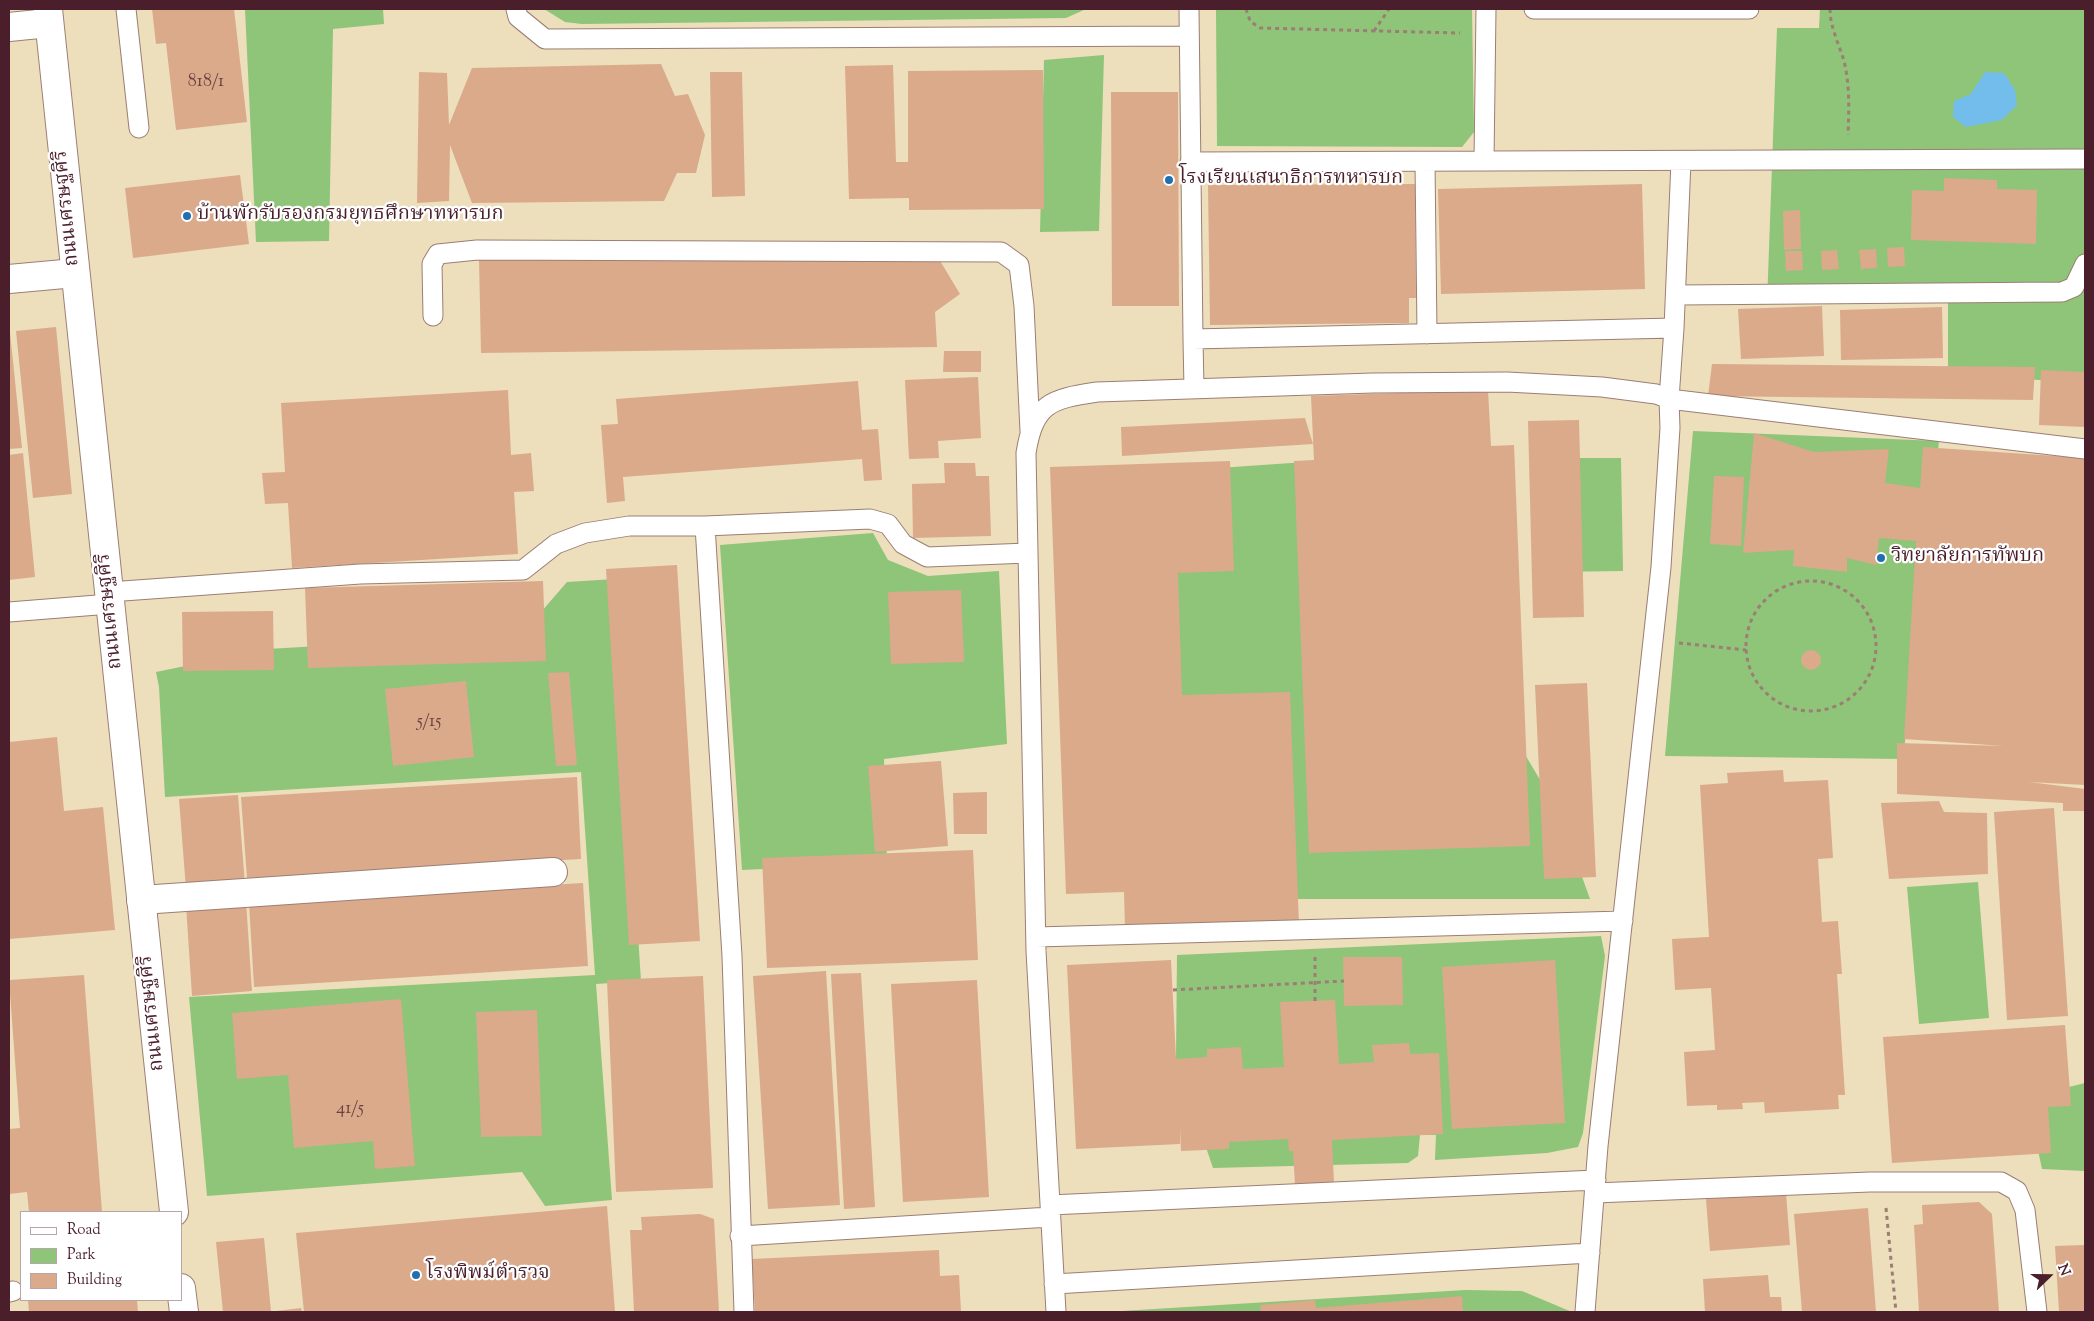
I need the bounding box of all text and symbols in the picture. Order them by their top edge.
house number: 818/1 [188,72,224,94]
street label: ถนนเศรษฐศิริ [50,149,86,267]
place label: โรงเรียนเสนาธิการทหารบก [1179,168,1403,192]
marker: โรงเรียนเสนาธิการทหารบก [1163,174,1175,186]
place label: บ้านพักรับรองกรมยุทธศึกษาทหารบก [197,204,504,228]
marker: บ้านพักรับรองกรมยุทธศึกษาทหารบก [181,210,193,222]
place label: วิทยาลัยการทัพบก [1891,546,2044,570]
street label: ถนนเศรษฐศิริ [93,552,129,670]
marker: วิทยาลัยการทัพบก [1875,552,1887,564]
house number: 5/15 [417,712,441,734]
street label: ถนนเศรษฐศิริ [135,954,171,1072]
house number: 41/5 [336,1099,364,1121]
legend [20,1211,182,1301]
text: Road [67,1220,101,1241]
text: Park [67,1245,96,1266]
north arrow [2024,1251,2074,1301]
text: N [2052,1261,2074,1279]
place label: โรงพิพม์ตำรวจ [426,1263,550,1287]
marker: โรงพิพม์ตำรวจ [410,1269,422,1281]
text: Building [67,1270,122,1291]

